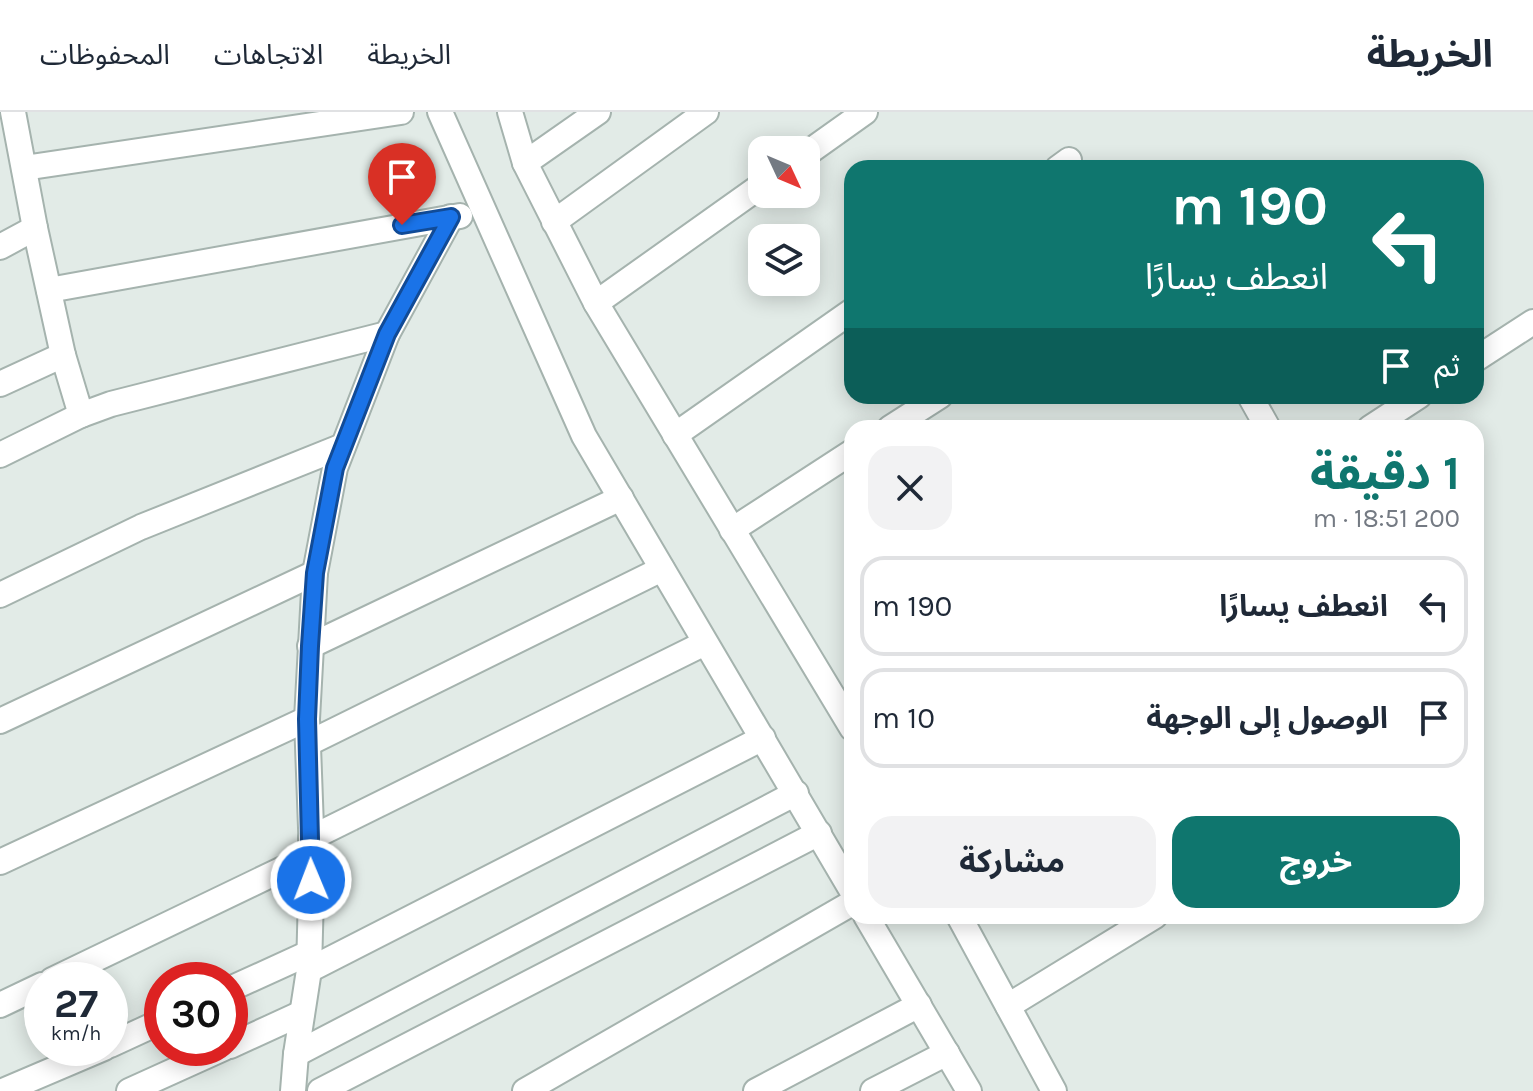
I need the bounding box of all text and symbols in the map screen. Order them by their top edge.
text: الخريطة [1367,32,1493,77]
text: المحفوظات [40,38,170,71]
text: الاتجاهات [214,38,323,71]
text: الخريطة [367,38,451,71]
north arrow [748,136,820,208]
map controls [748,136,820,296]
pin [368,143,436,225]
icon: arrive [380,155,424,199]
text: 190 m [1171,173,1328,238]
icon: left [1356,192,1460,296]
button: layers [748,224,820,296]
text: انعطف يسارًا [1145,256,1328,298]
icon: arrive [1374,344,1418,388]
text: ثم [1434,348,1460,384]
text: 1 دقيقة [1310,445,1460,501]
button: close [868,446,952,530]
text: 200 m · 18:51 [1313,503,1460,534]
icon: left [1412,584,1456,628]
text: 190 m [872,588,952,624]
text: انعطف يسارًا [1219,588,1388,624]
icon: arrive [1412,696,1456,740]
text: 10 m [872,700,935,736]
text: الوصول إلى الوجهة [1146,700,1388,736]
button: مشاركة [868,816,1156,908]
button: خروج [1172,816,1460,908]
position arrow [269,838,353,922]
speed limit sign: 30 [144,962,248,1066]
text: 27 [54,980,98,1027]
text: km/h [51,1022,101,1045]

